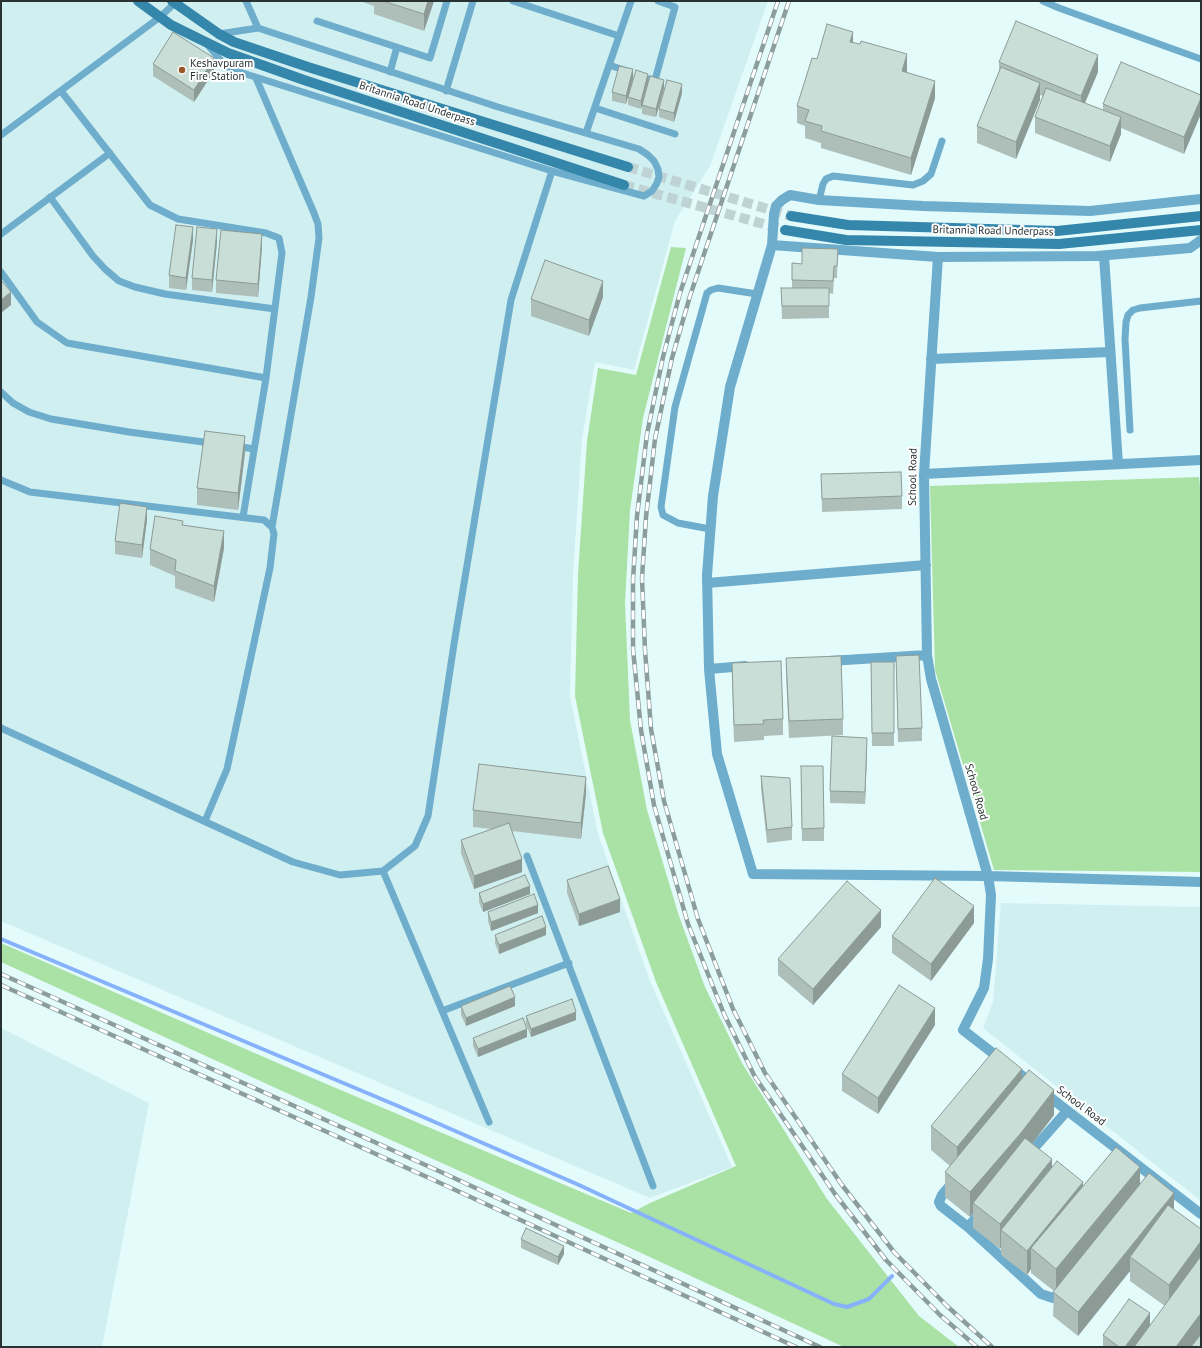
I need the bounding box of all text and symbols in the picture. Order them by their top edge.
place label: Keshavpuram Fire Station [190,57,253,83]
marker: Keshavpuram Fire Station [177,65,187,75]
street label: Britannia Road Underpass [357,79,477,129]
street label: Britannia Road Underpass [932,223,1054,239]
street label: School Road [906,448,920,506]
street label: School Road [962,762,990,822]
street label: School Road [1054,1083,1108,1129]

